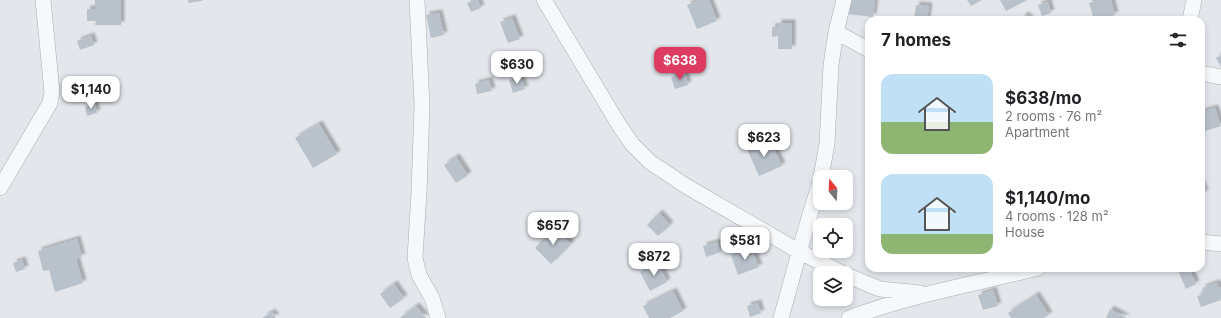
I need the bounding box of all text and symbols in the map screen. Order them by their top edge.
icon: filters [1167,29,1189,51]
text: 7 homes [881,30,951,50]
pin: $638 [656,47,704,81]
pin: $630 [493,51,541,85]
text: $638 [663,52,697,68]
text: $630 [500,56,534,72]
pin: $1,140 [58,76,124,110]
text: $1,140 [71,81,111,97]
text: $638/mo [1005,88,1082,108]
icon: home [913,90,961,138]
text: 2 rooms · 76 m² [1005,108,1102,124]
pin: $623 [740,124,788,158]
text: Apartment [1005,124,1070,140]
text: $623 [747,129,781,145]
north arrow [813,170,853,210]
map controls [813,170,853,306]
text: $1,140/mo [1005,188,1090,208]
icon: home [913,190,961,238]
text: 4 rooms · 128 m² [1005,208,1109,224]
pin: $657 [529,212,577,246]
text: $657 [537,217,569,233]
button: locate [813,218,853,258]
text: House [1005,224,1045,240]
pin: $581 [721,227,769,261]
text: $581 [730,232,760,248]
pin: $872 [630,243,678,277]
text: $872 [638,248,670,264]
button: layers [813,266,853,306]

